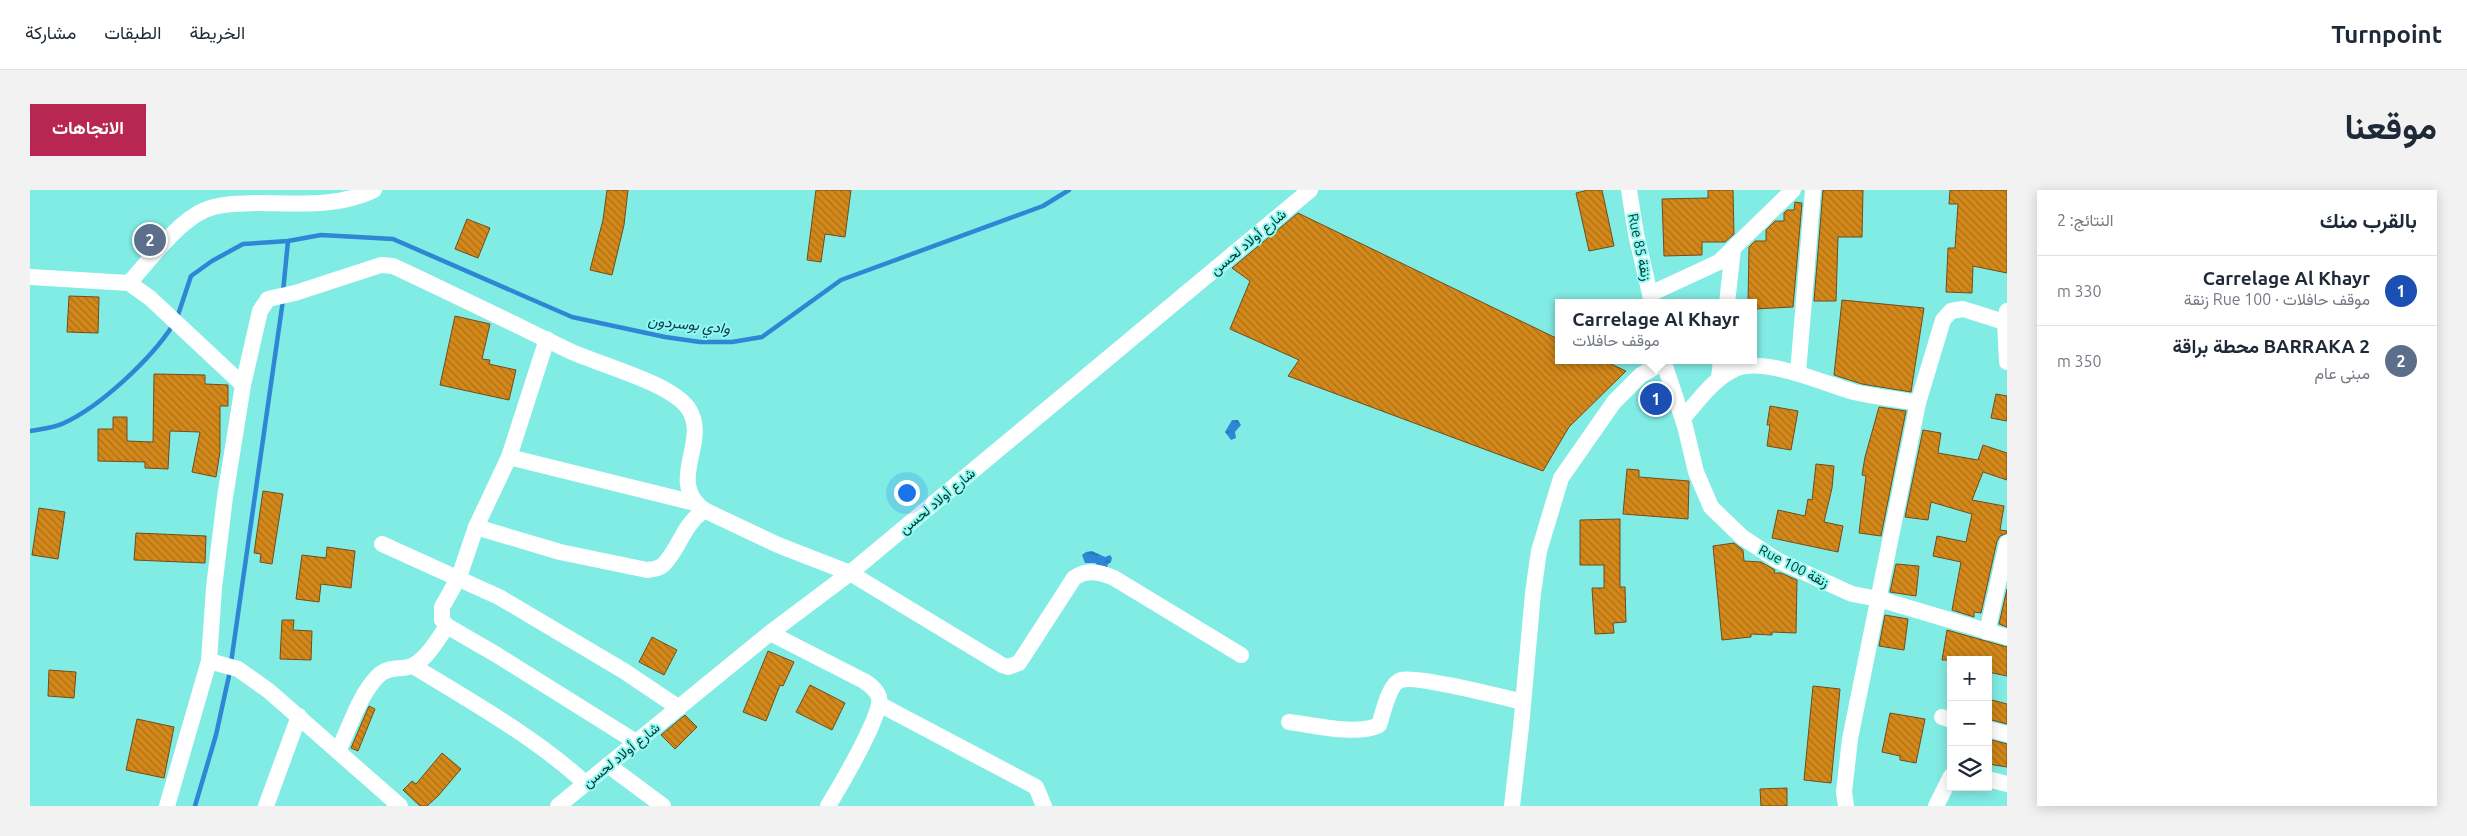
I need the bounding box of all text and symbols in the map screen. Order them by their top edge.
text: Turnpoint [2331,21,2442,48]
text: مشاركة [25,22,76,42]
text: الطبقات [104,22,161,42]
text: الخريطة [189,22,245,42]
button: الاتجاهات [30,104,146,156]
text: موقعنا [2344,106,2437,146]
street label: شارع أولاد لحسن [1207,206,1291,281]
text: بالقرب منك [2320,208,2417,232]
text: النتائج: 2 [2057,211,2114,229]
street label: Rue 85 زنقة [1624,212,1655,283]
pin: 2 [134,221,166,259]
text: Carrelage Al Khayr [2203,267,2370,289]
text: 330 m [2057,282,2102,300]
text: 1 [2396,282,2406,300]
text: موقف حافلات · Rue 100 زنقة [2184,290,2370,308]
popup [1555,299,1757,364]
text: Carrelage Al Khayr [1572,308,1740,330]
water label: وادي بوسردون [646,311,731,341]
text: موقف حافلات [1572,331,1660,349]
text: BARRAKA 2 محطة براقة [2172,335,2370,357]
text: 350 m [2057,352,2102,370]
text: 2 [2396,352,2406,370]
text: مبنى عام [2314,364,2370,382]
pin: 1 [1640,380,1672,418]
street label: شارع أولاد لحسن [896,465,980,540]
your location [894,480,920,506]
street label: Rue 100 زنقة [1756,541,1832,591]
map controls [1947,656,1992,791]
button: + [1947,656,1992,701]
button: − [1947,701,1992,746]
street label: شارع أولاد لحسن [579,719,665,793]
button: layers [1947,746,1992,791]

